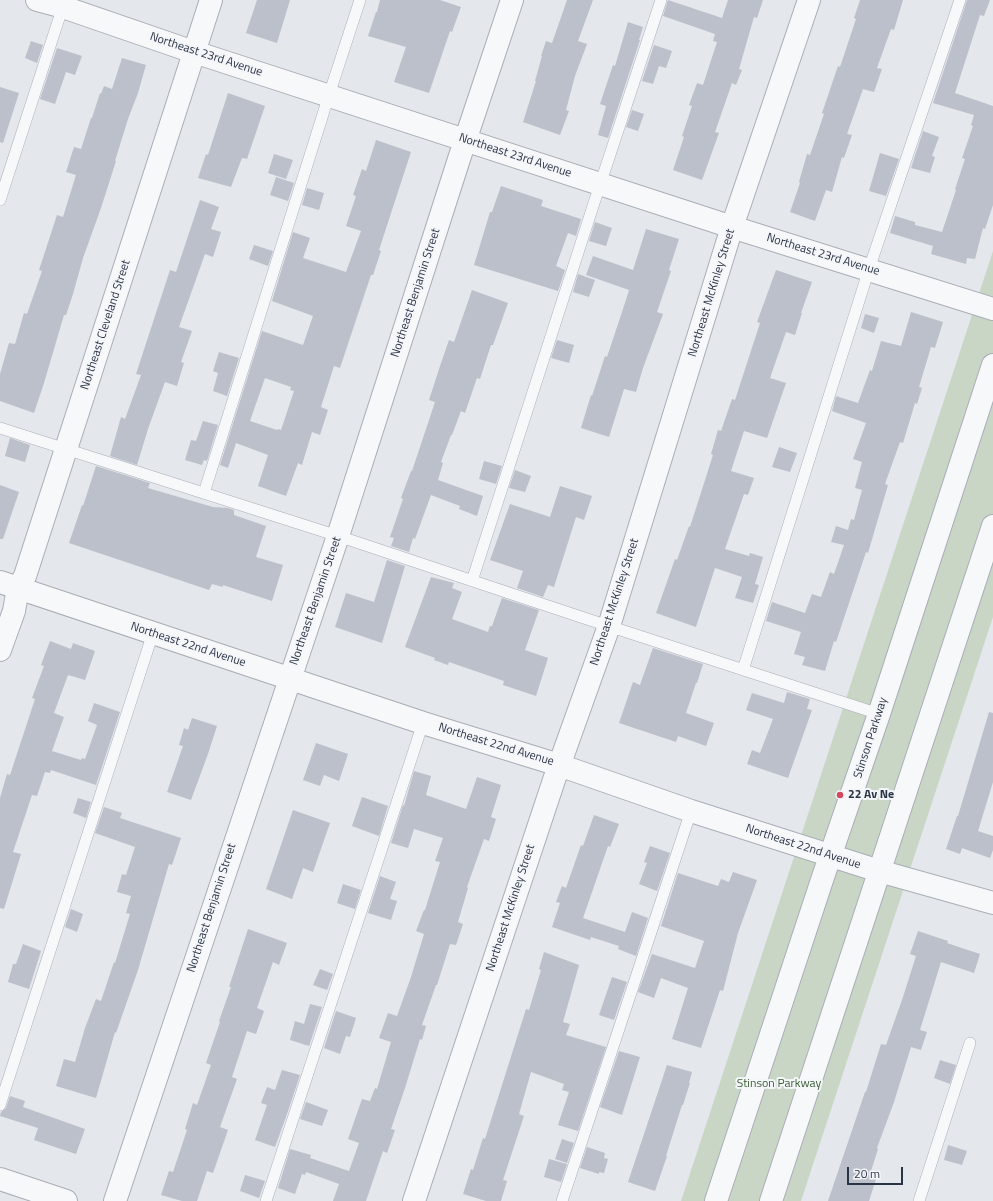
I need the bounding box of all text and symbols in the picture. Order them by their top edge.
street label: Northeast 23rd Avenue [148,30,264,80]
street label: Northeast 23rd Avenue [457,131,573,181]
street label: Northeast Benjamin Street [388,227,444,359]
street label: Northeast McKinley Street [686,227,738,359]
street label: Northeast 23rd Avenue [765,231,881,279]
street label: Northeast Cleveland Street [78,258,134,392]
street label: Northeast Benjamin Street [287,535,345,667]
street label: Northeast McKinley Street [588,537,642,667]
street label: Northeast 22nd Avenue [129,620,247,670]
street label: Stinson Parkway [851,696,891,780]
street label: Northeast 22nd Avenue [436,721,556,769]
place label: 22 Av Ne [848,788,894,802]
marker: 22 Av Ne [835,790,845,800]
street label: Northeast 22nd Avenue [744,822,862,872]
street label: Northeast Benjamin Street [184,842,240,974]
street label: Northeast McKinley Street [484,843,538,973]
park label: Stinson Parkway [737,1077,821,1091]
scale bar [849,1159,905,1185]
text: 20 m [854,1164,880,1183]

